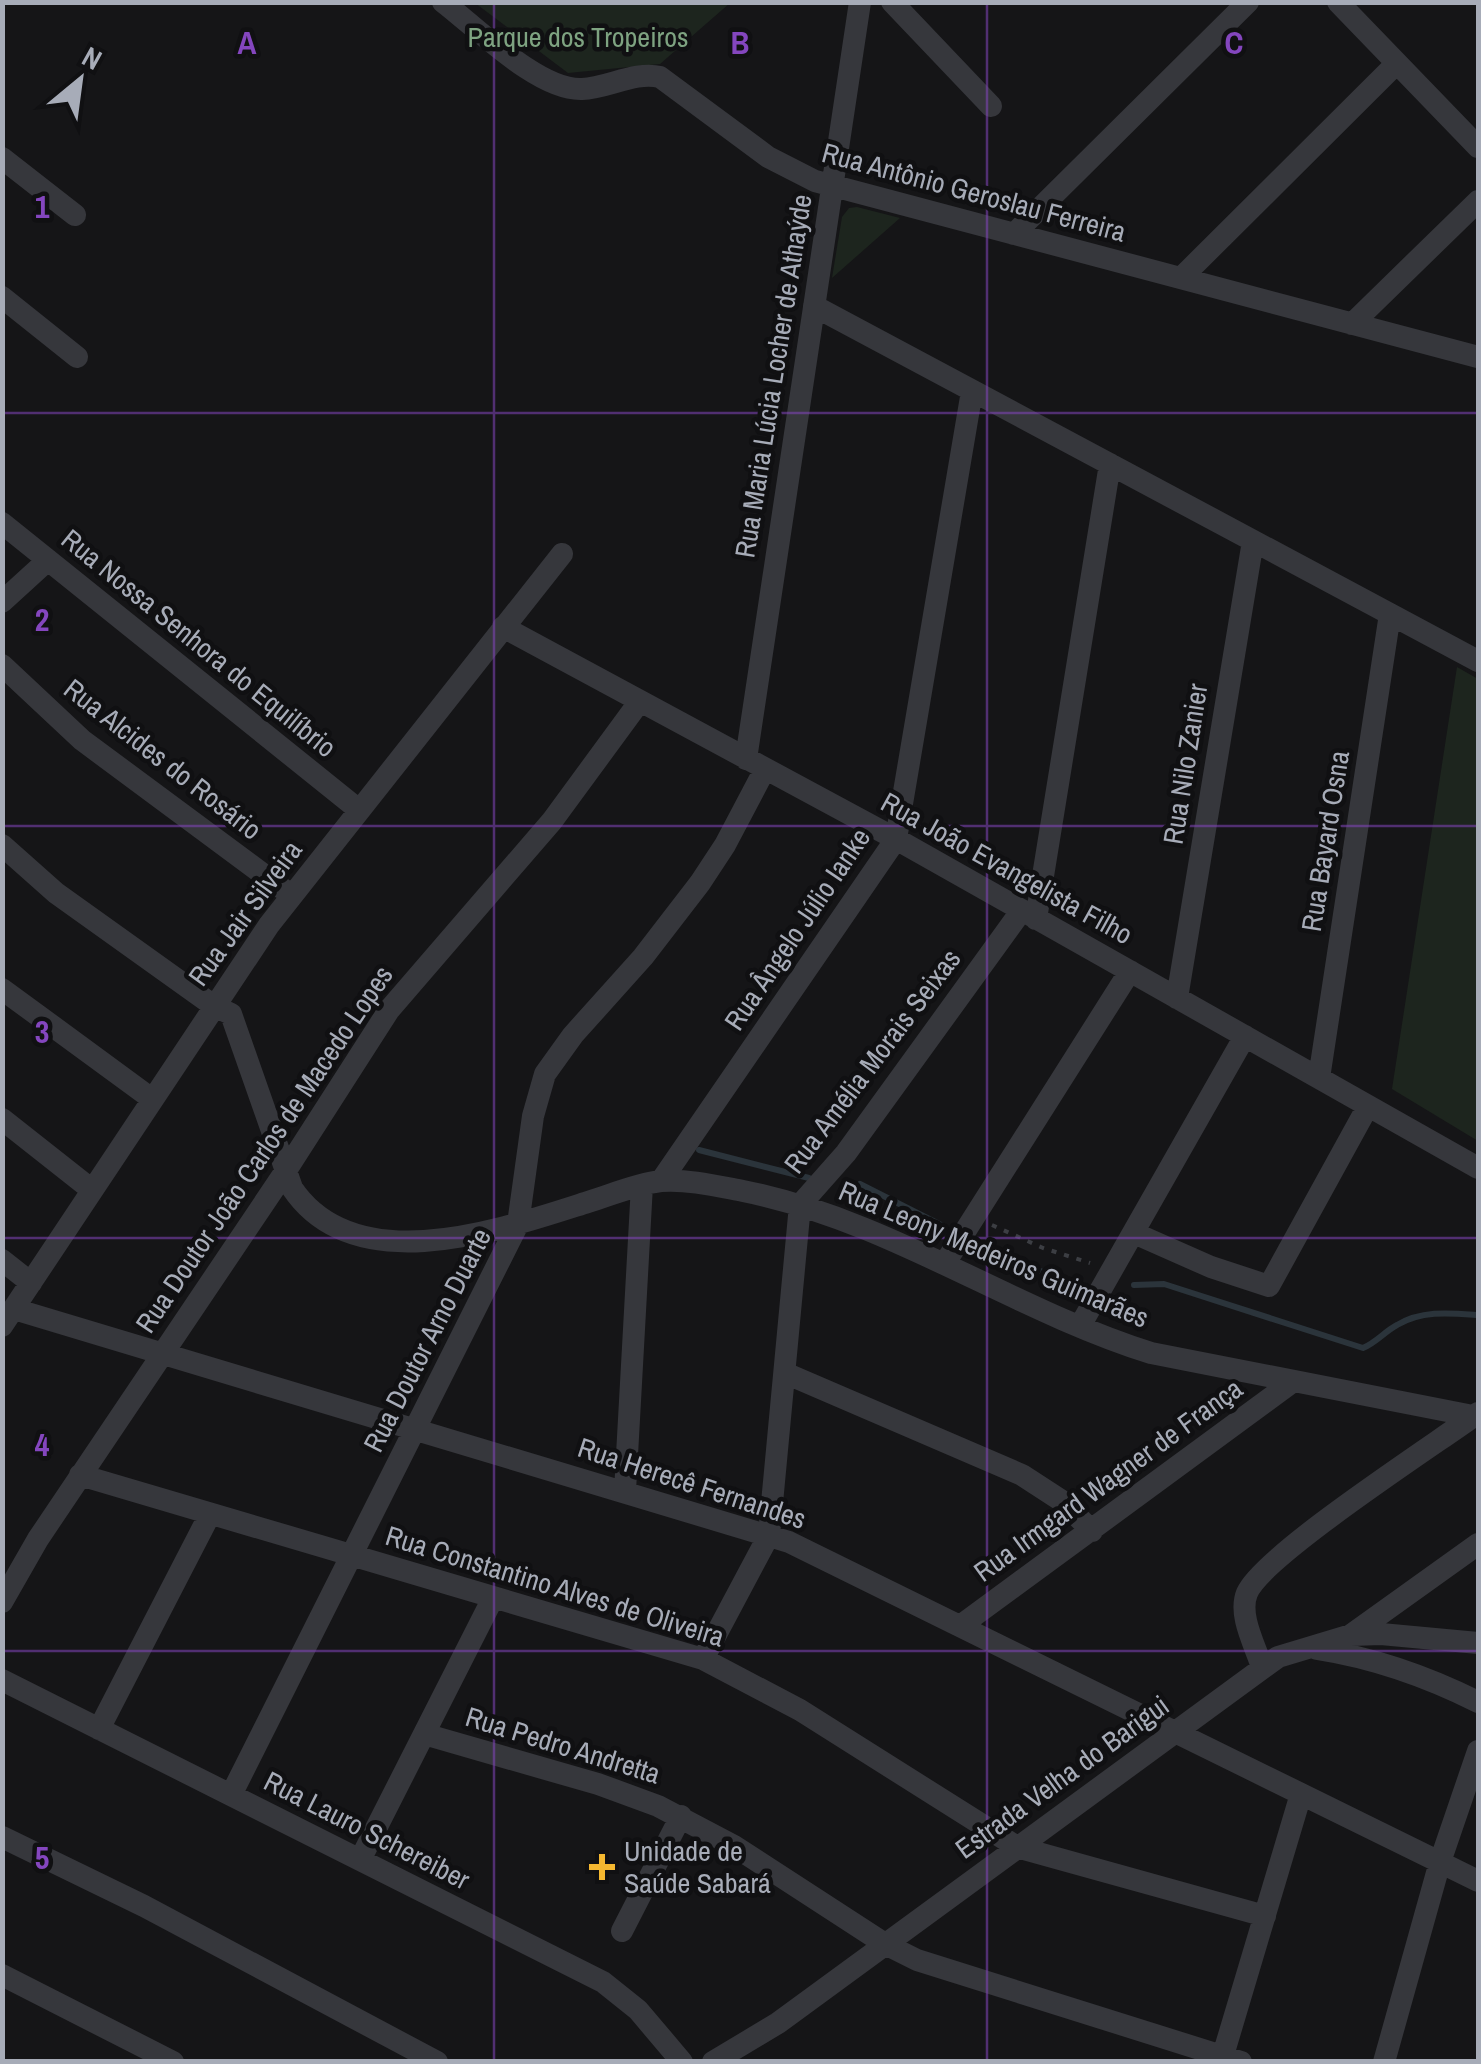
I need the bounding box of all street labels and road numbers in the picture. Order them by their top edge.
street label: Rua Antônio Geroslau Ferreira [818,133,1130,251]
street label: Rua Maria Lúcia Locher de Athaýde [725,191,821,561]
street label: Rua Nossa Senhora do Equilíbrio [54,520,344,766]
street label: Rua Alcides do Rosário [56,670,270,848]
street label: Rua Nilo Zanier [1154,681,1216,847]
street label: Rua Bayard Osna [1292,748,1358,934]
street label: Rua João Evangelista Filho [874,783,1140,953]
street label: Rua Ângelo Júlio Ianke [715,820,879,1038]
street label: Rua Jair Silveira [179,832,311,993]
street label: Rua Amélia Morais Seixas [775,941,969,1181]
street label: Rua Doutor João Carlos de Macedo Lopes [127,958,401,1340]
street label: Rua Leony Medeiros Guimarães [833,1171,1155,1337]
street label: Rua Doutor Arno Duarte [354,1222,500,1458]
street label: Rua Irmgard Wagner de França [966,1369,1250,1590]
street label: Rua Herecê Fernandes [573,1428,811,1538]
street label: Rua Constantino Alves de Oliveira [381,1516,729,1656]
street label: Estrada Velha do Barigui [948,1687,1176,1867]
street label: Rua Pedro Andretta [461,1697,665,1793]
street label: Rua Lauro Schereiber [258,1762,477,1898]

